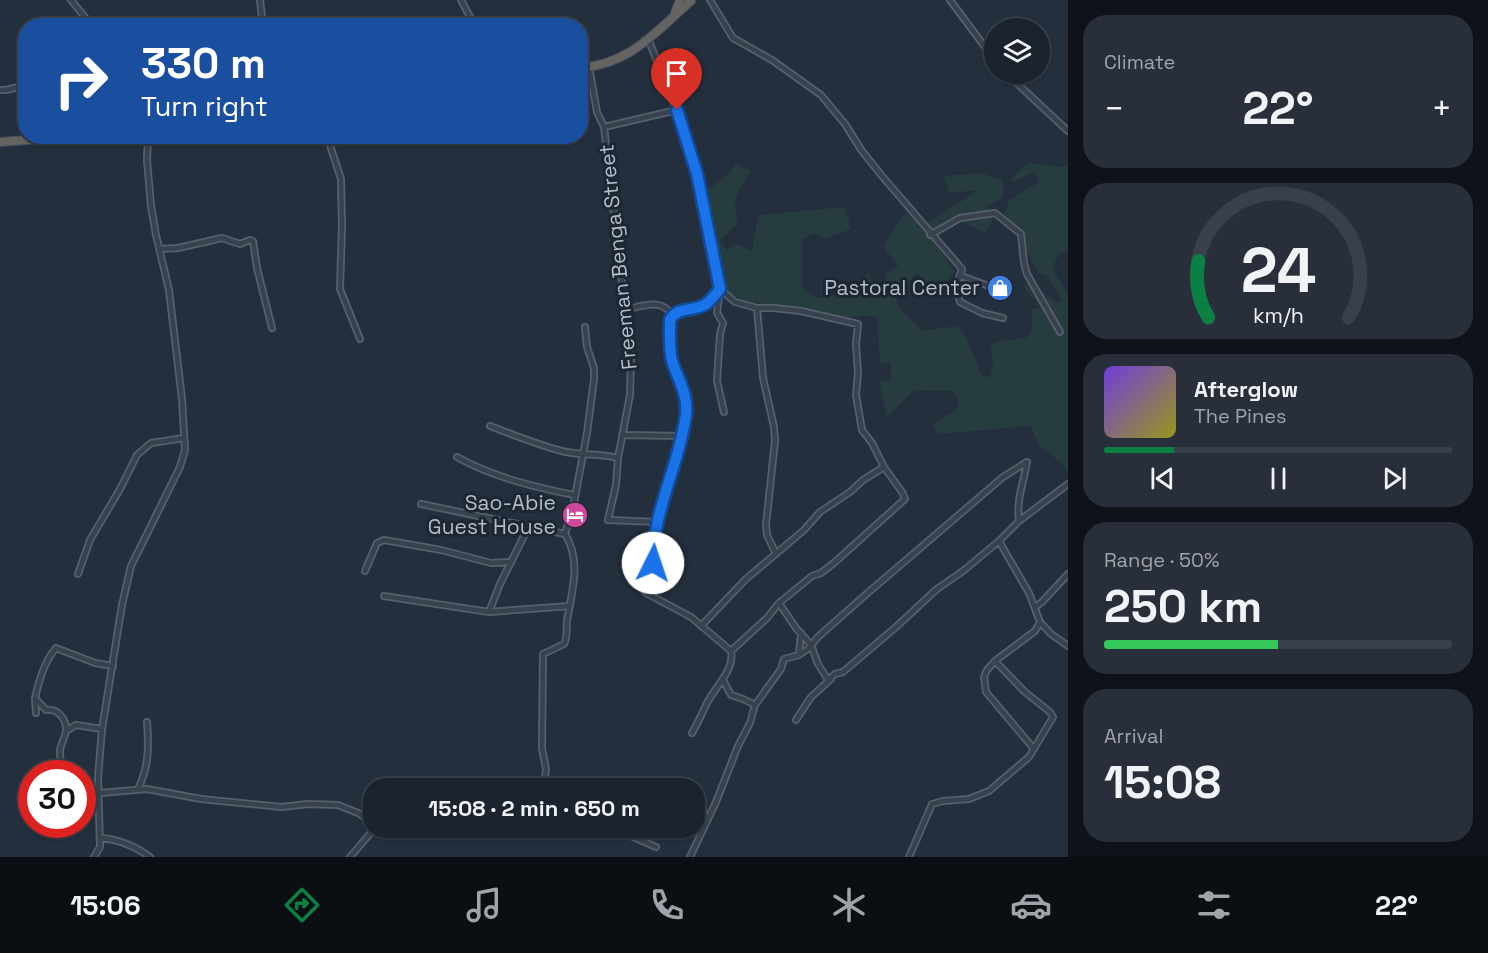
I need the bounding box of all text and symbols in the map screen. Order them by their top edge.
map controls [984,18,1050,84]
button: layers [984,18,1050,84]
text: 330 m [141,37,266,90]
icon: right [42,42,120,120]
pin [651,48,702,110]
text: Climate [1104,49,1175,75]
icon: arrive [660,57,693,90]
text: 22° [1242,80,1314,137]
text: − [1104,88,1124,130]
text: + [1432,88,1452,130]
text: Turn right [141,89,268,124]
street label: Freeman Benga Street [592,143,643,371]
text: 24 [1240,231,1316,310]
shop icon: Pastoral Center [985,273,1015,303]
place label: Pastoral Center [824,274,980,301]
text: km/h [1252,302,1304,329]
text: Afterglow [1194,375,1298,403]
text: The Pines [1194,403,1287,429]
icon: previous [1146,462,1179,495]
icon: pause [1262,462,1295,495]
icon: next [1378,462,1411,495]
place label: Sao-Abie Guest House [428,489,556,540]
hotel icon: Sao-Abie Guest House [560,500,590,530]
position arrow [621,531,685,595]
text: Range · 50% [1104,547,1219,573]
text: 250 km [1104,578,1262,635]
text: Arrival [1104,723,1163,749]
text: 15:08 [1104,754,1221,811]
speed limit sign: 30 [18,760,96,838]
text: 15:08 · 2 min · 650 m [428,794,640,822]
icon: directions [281,884,323,926]
icon: music [463,884,505,926]
icon: phone [646,884,688,926]
icon: climate [828,884,870,926]
icon: car [1010,884,1052,926]
icon: filters [1193,884,1235,926]
text: 15:06 [70,888,141,923]
text: 22° [1375,888,1418,923]

